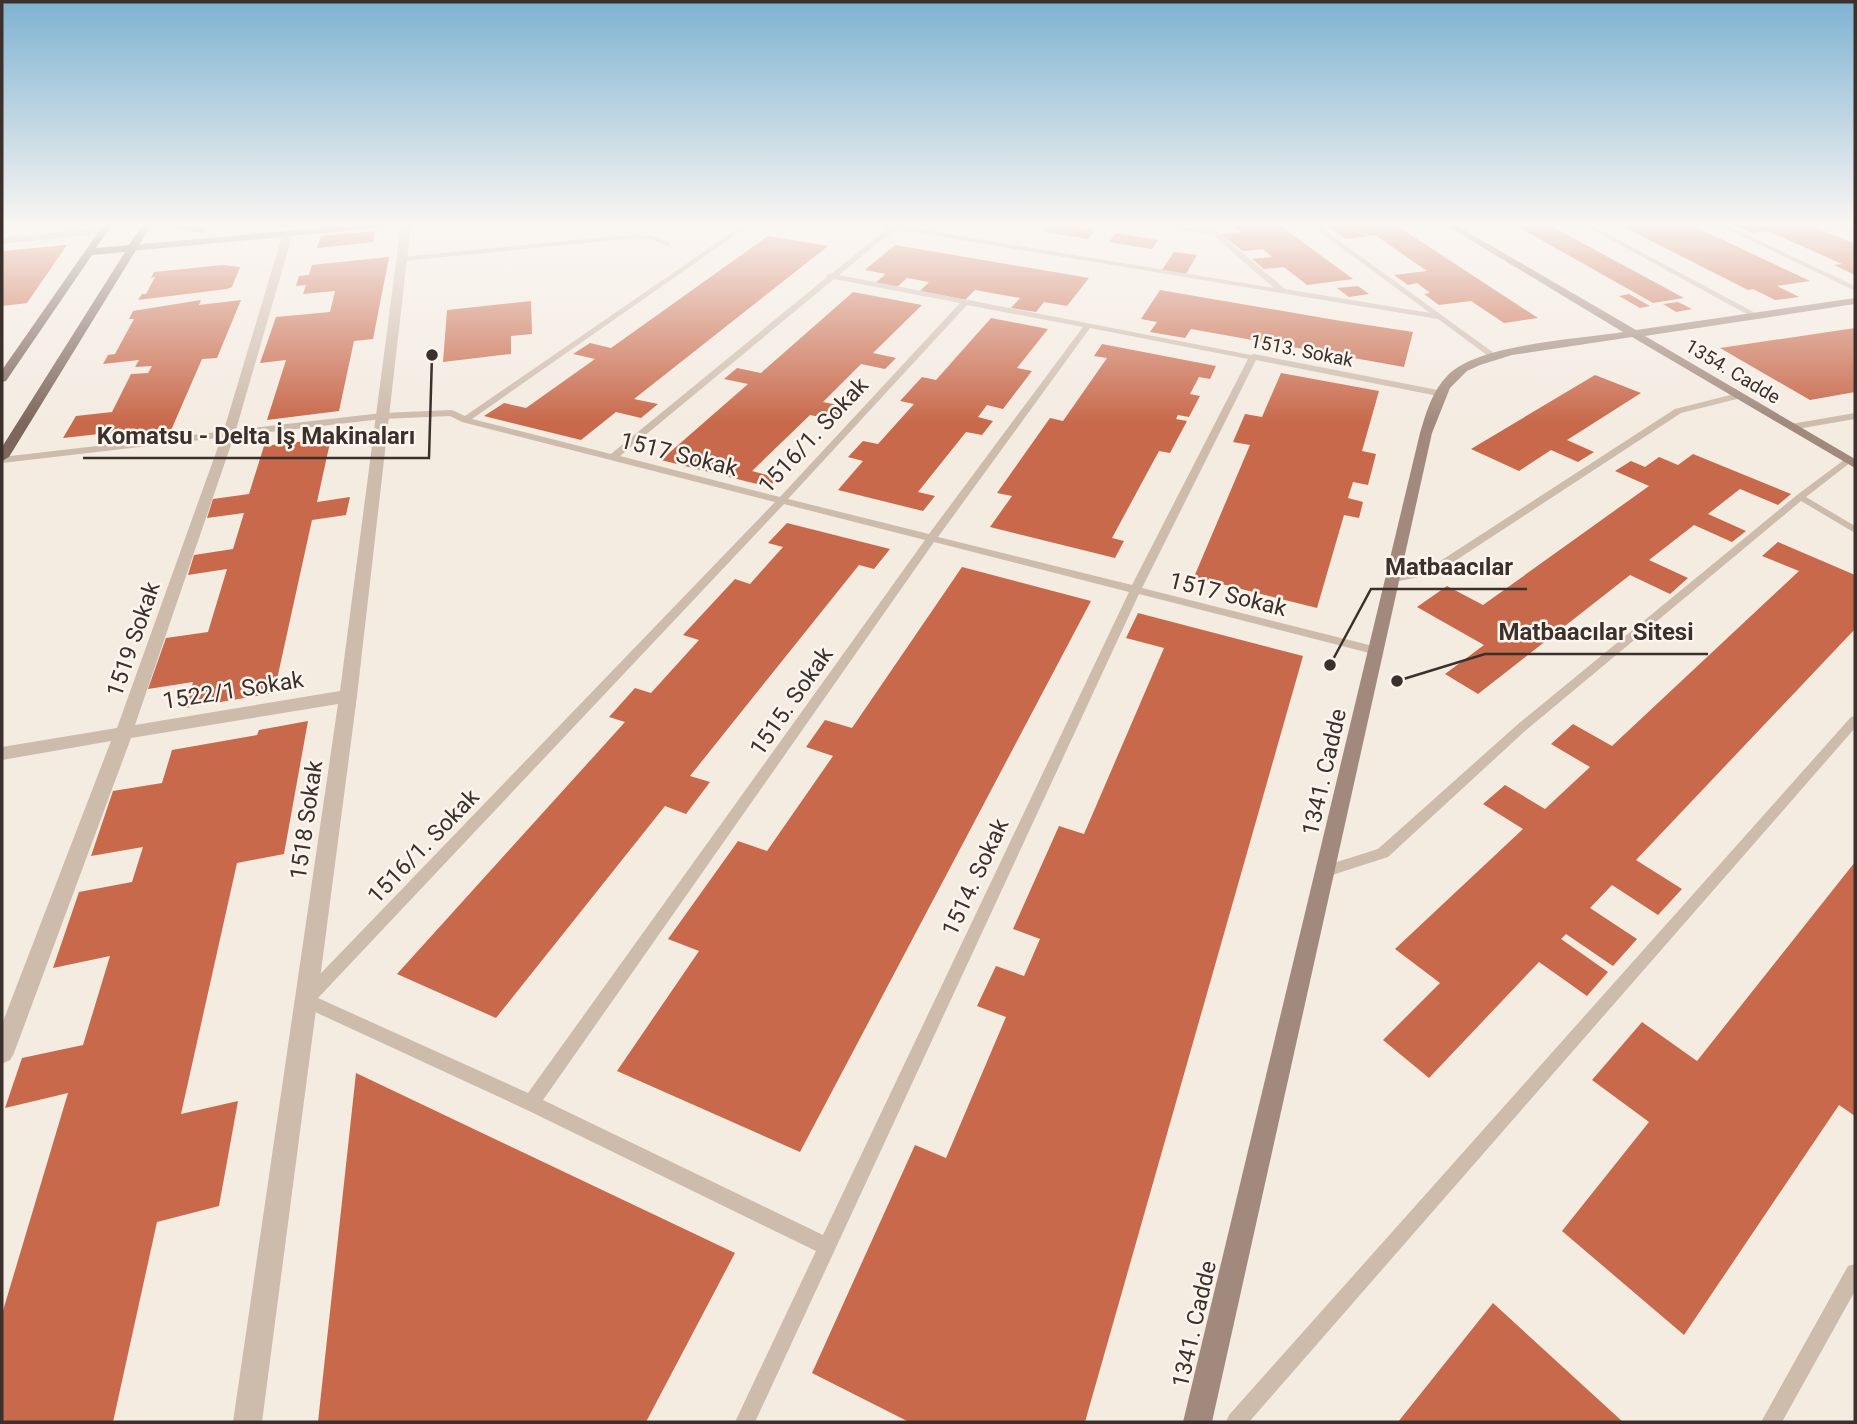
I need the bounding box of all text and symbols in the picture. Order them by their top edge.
street label: 1513. Sokak [1249,329,1356,372]
street label: 1354. Cadde [1681,334,1784,409]
street label: 1516/1. Sokak [753,372,874,499]
callout: Komatsu - Delta İş Makinaları [83,413,429,458]
text: Komatsu - Delta İş Makinaları [97,422,415,450]
street label: 1517 Sokak [617,427,741,482]
callout: Matbaacılar [1371,544,1527,589]
text: Matbaacılar [1385,553,1513,581]
street label: 1517 Sokak [1166,567,1290,622]
street label: 1519 Sokak [101,578,166,700]
callout: Matbaacılar Sitesi [1485,609,1708,654]
text: Matbaacılar Sitesi [1498,618,1694,646]
street label: 1515. Sokak [744,642,839,761]
street label: 1522/1 Sokak [161,666,306,715]
street label: 1341. Cadde [1297,706,1352,838]
street label: 1518 Sokak [285,758,328,881]
street label: 1516/1. Sokak [362,783,485,909]
street label: 1514. Sokak [937,814,1014,940]
street label: 1341. Cadde [1167,1258,1222,1390]

